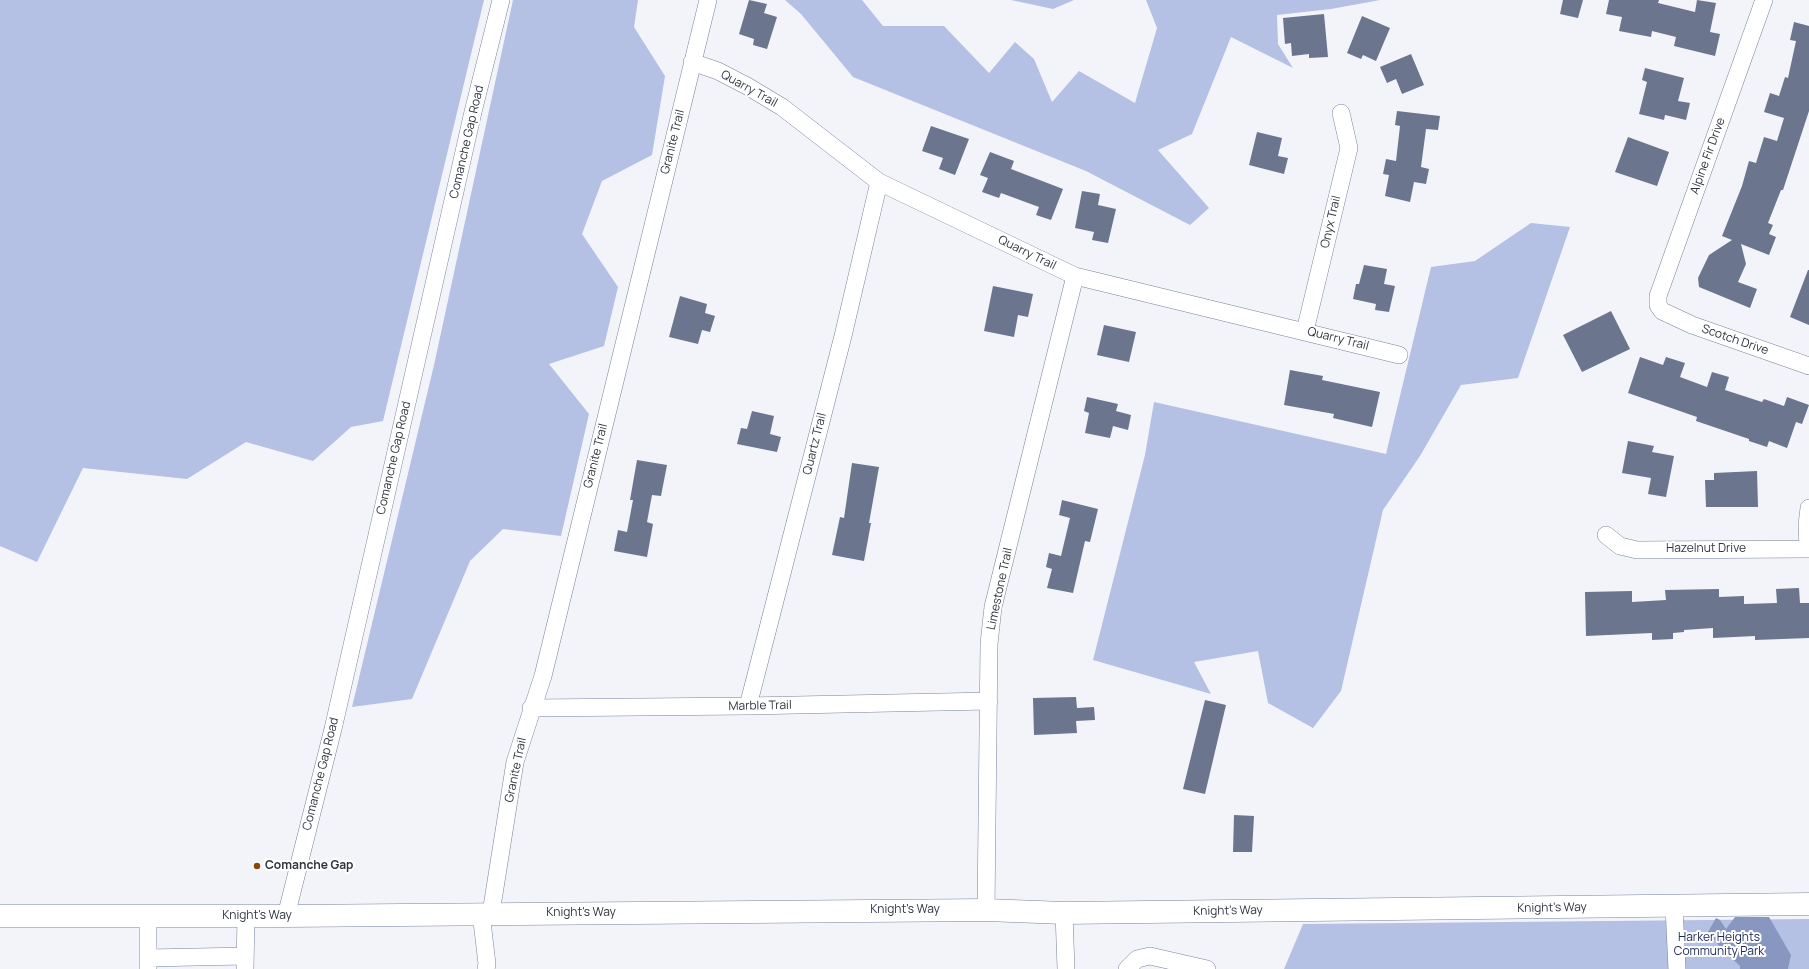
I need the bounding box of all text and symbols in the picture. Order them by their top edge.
street label: Quarry Trail [718,68,780,110]
street label: Comanche Gap Road [447,84,487,200]
street label: Granite Trail [658,108,688,176]
street label: Alpine Fir Drive [1687,116,1729,196]
street label: Onyx Trail [1318,194,1344,250]
street label: Quarry Trail [996,233,1058,273]
street label: Scotch Drive [1700,322,1770,358]
street label: Quarry Trail [1306,324,1370,354]
street label: Comanche Gap Road [374,400,414,516]
street label: Quartz Trail [800,412,830,476]
street label: Granite Trail [581,422,611,490]
street label: Hazelnut Drive [1666,542,1746,556]
street label: Limestone Trail [984,547,1016,631]
street label: Marble Trail [728,698,792,714]
street label: Comanche Gap Road [300,716,342,832]
street label: Granite Trail [502,736,530,804]
place label: Comanche Gap [265,859,354,873]
marker: Comanche Gap [252,861,262,871]
street label: Knight's Way [1517,900,1587,916]
street label: Knight's Way [870,903,940,917]
street label: Knight's Way [1193,903,1263,919]
street label: Knight's Way [546,906,616,920]
street label: Knight's Way [222,909,292,923]
park label: Harker Heights Community Park [1674,931,1764,959]

